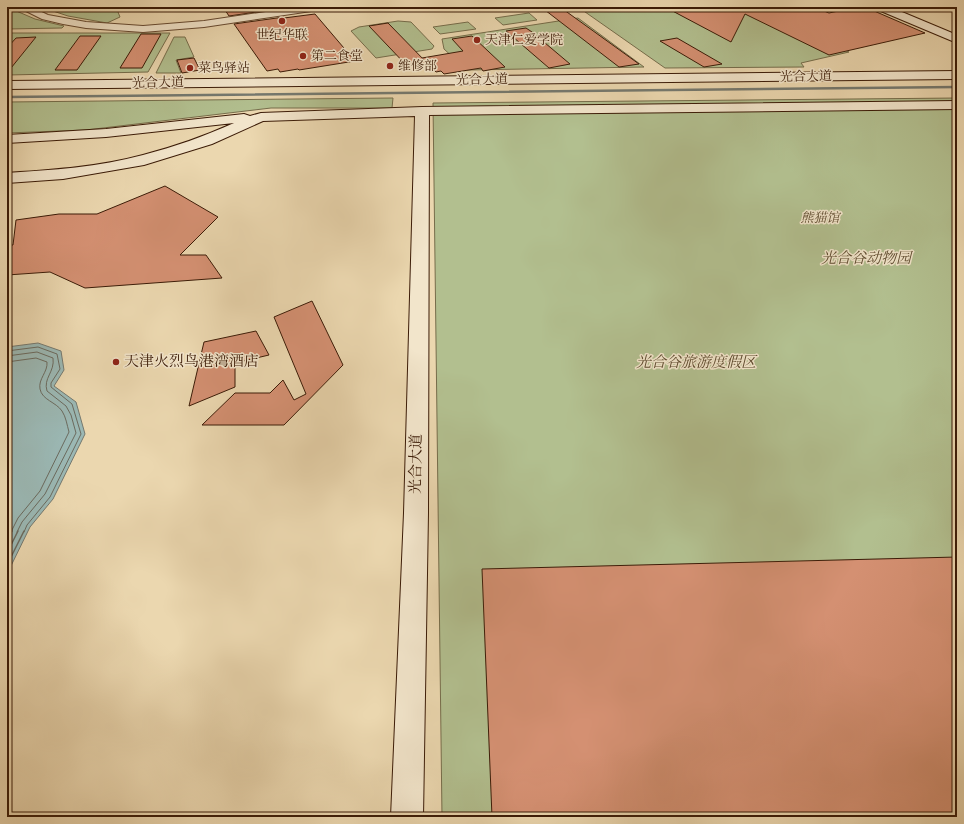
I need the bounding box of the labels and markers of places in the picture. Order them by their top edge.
marker: 世纪华联 [277,16,287,26]
place label: 世纪华联 [256,28,308,42]
place label: 天津仁爱学院 [485,33,563,47]
marker: 天津仁爱学院 [472,35,482,45]
place label: 第二食堂 [311,49,363,63]
marker: 第二食堂 [298,51,308,61]
place label: 维修部 [398,59,437,73]
place label: 菜鸟驿站 [198,60,250,75]
marker: 维修部 [385,61,395,71]
marker: 菜鸟驿站 [185,63,195,73]
place label: 天津火烈鸟港湾酒店 [124,353,259,370]
marker: 天津火烈鸟港湾酒店 [111,357,121,367]

